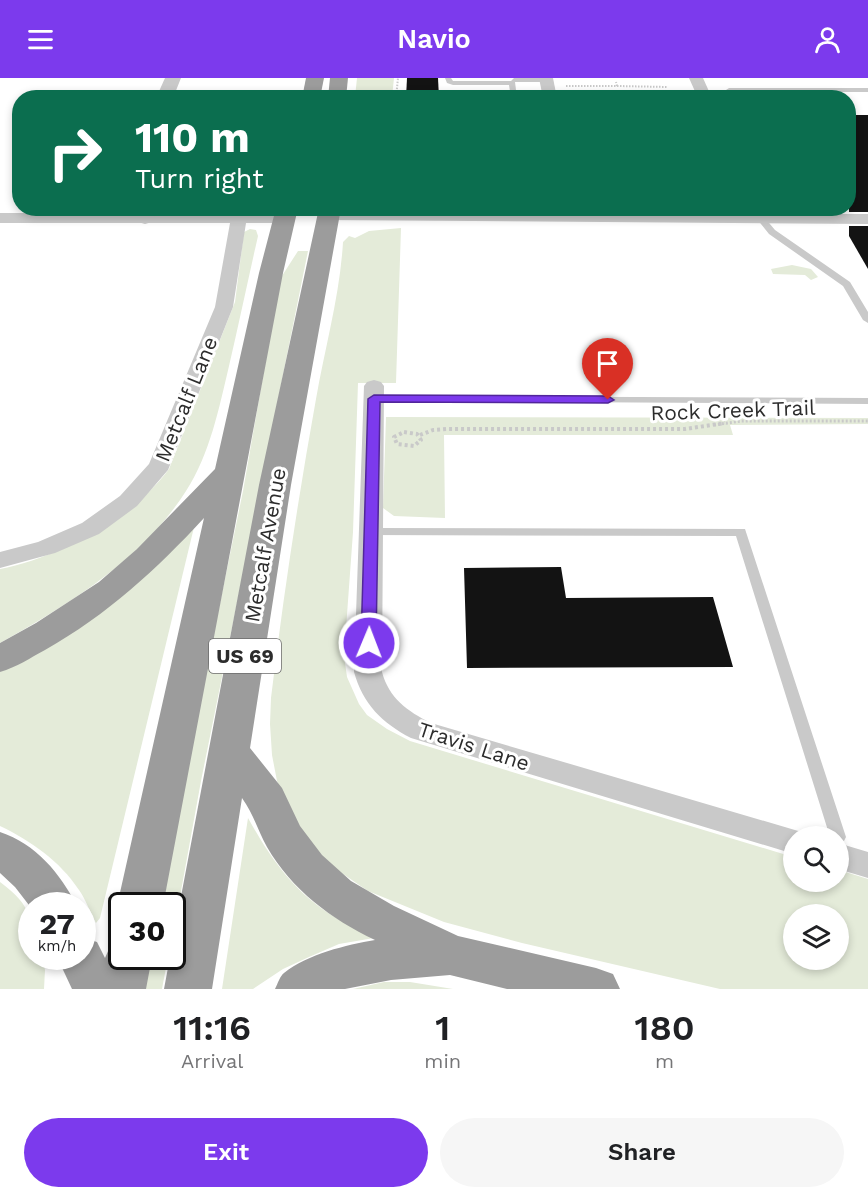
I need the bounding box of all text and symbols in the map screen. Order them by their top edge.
icon: menu [24,23,57,56]
text: Navio [397,23,471,55]
icon: person [811,23,844,56]
text: 110 m [135,113,250,162]
icon: right [36,114,114,192]
text: Turn right [135,163,264,195]
street label: Metcalf Lane [150,333,222,465]
pin [582,338,633,400]
icon: arrive [591,347,624,380]
street label: Rock Creek Trail [650,395,816,425]
street label: Metcalf Avenue [239,466,291,624]
position arrow [337,611,401,675]
road number: US 69 [209,639,281,673]
street label: Travis Lane [415,716,533,776]
map controls [783,826,849,970]
button: search [783,826,849,892]
speed limit sign: 30 [108,892,186,970]
button: layers [783,904,849,970]
text: 27 [39,906,75,941]
text: km/h [38,937,76,955]
text: 11:16 [173,1007,251,1049]
text: 1 [435,1007,450,1049]
text: 180 [634,1007,695,1049]
text: Arrival [181,1049,243,1073]
text: min [424,1049,461,1073]
text: m [655,1049,674,1073]
button: Exit [24,1118,428,1187]
button: Share [440,1118,844,1187]

